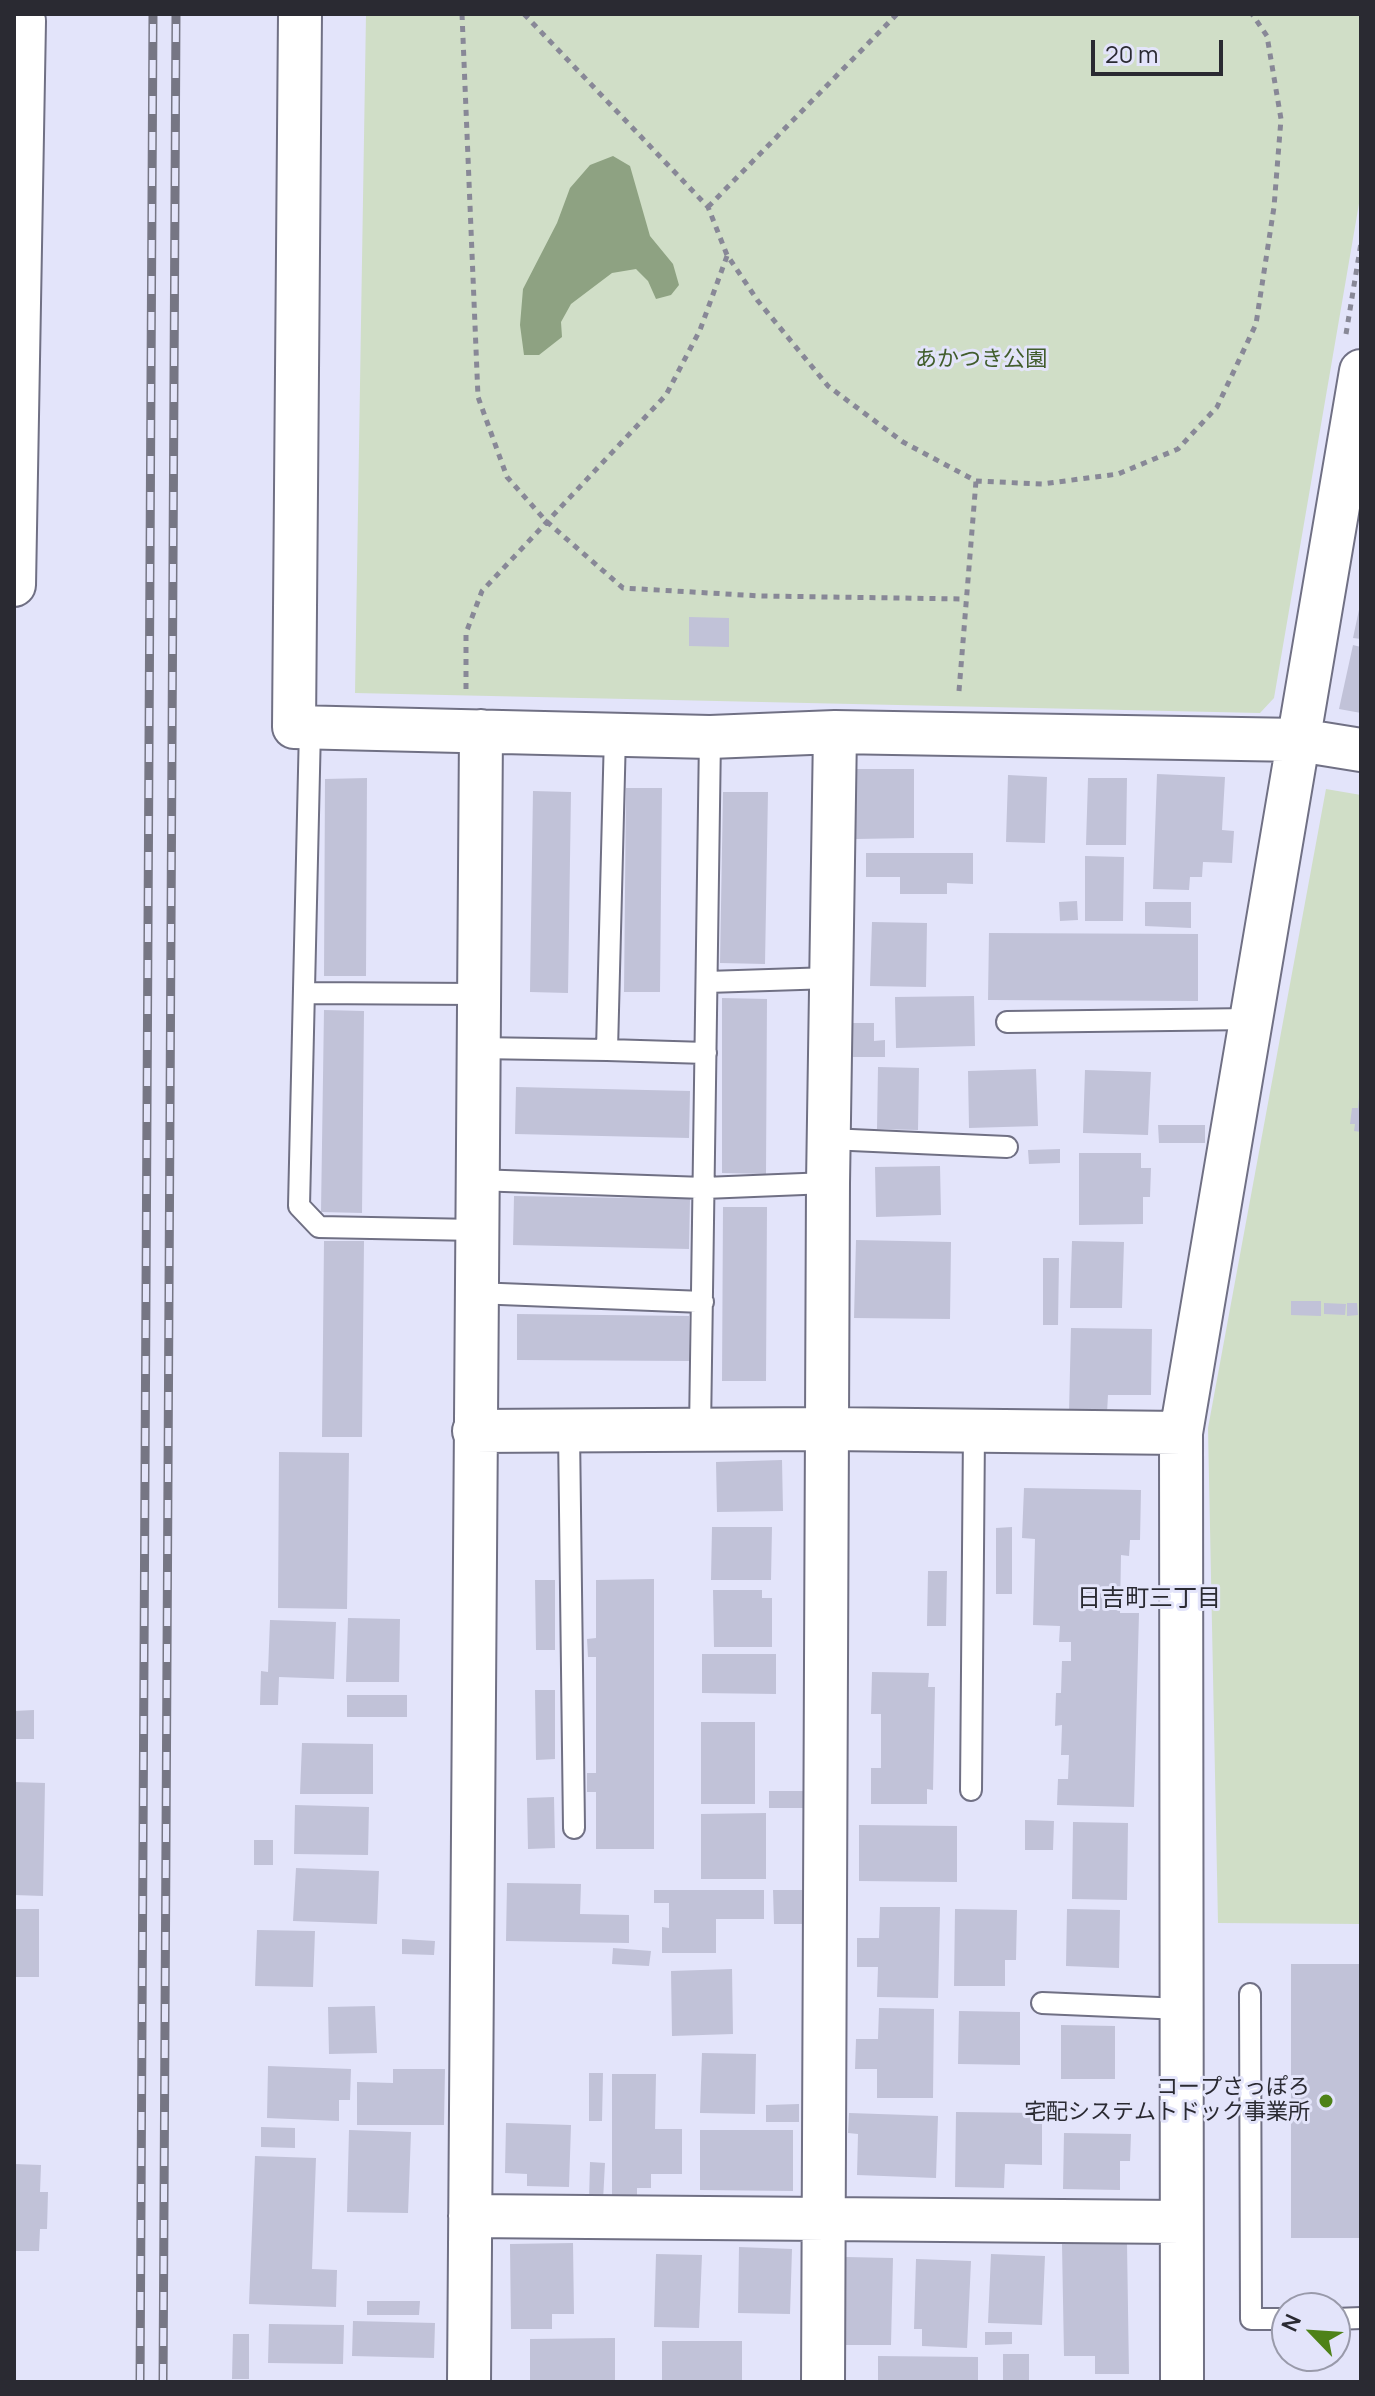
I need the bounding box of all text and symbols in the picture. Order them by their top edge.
scale bar [1095,24,1227,74]
text: 20 m [1105,37,1158,70]
park label: あかつき公園 [915,347,1047,373]
district label: 日吉町三丁目 [1077,1585,1221,1613]
place label: コープさっぽろ 宅配システムトドック事業所 [1024,2075,1310,2126]
marker: コープさっぽろ 宅配システムトドック事業所 [1317,2092,1335,2110]
north arrow [1271,2292,1351,2372]
text: N [1274,2309,1308,2336]

